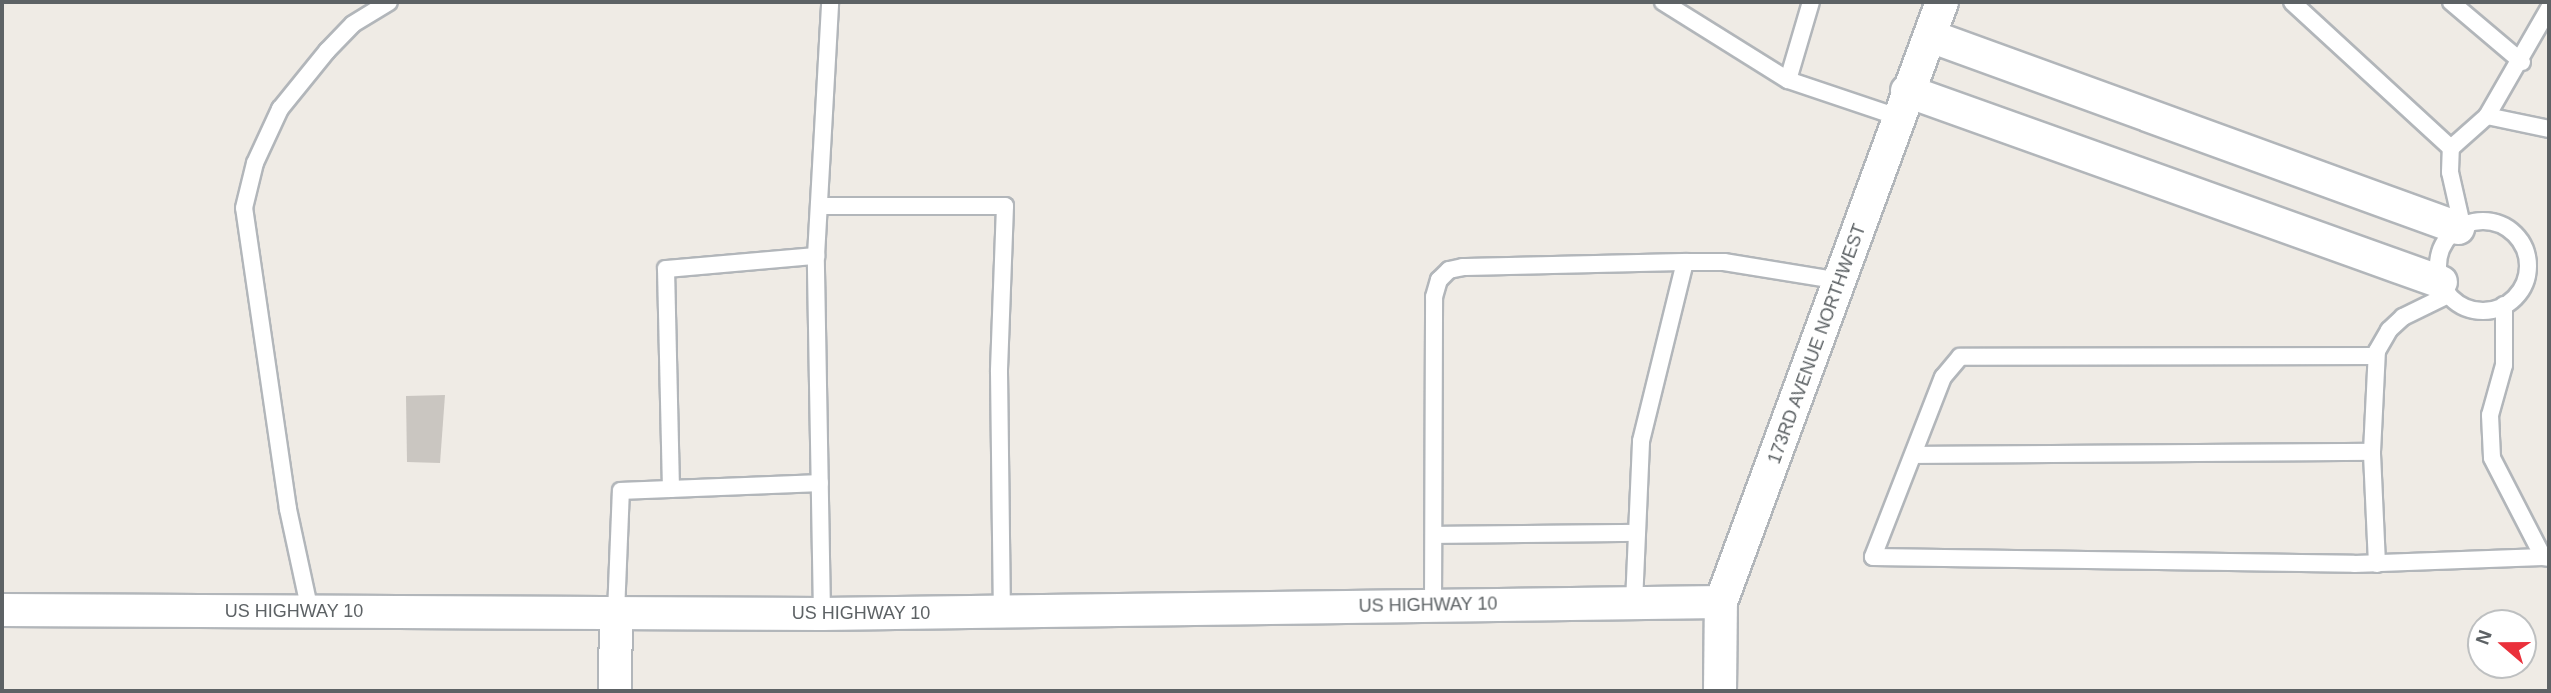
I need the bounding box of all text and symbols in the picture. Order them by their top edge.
street label: 173RD AVENUE NORTHWEST [1763,221,1871,467]
street label: US HIGHWAY 10 [1358,593,1498,617]
street label: US HIGHWAY 10 [224,600,364,622]
street label: US HIGHWAY 10 [791,602,931,624]
north arrow [2467,609,2537,679]
text: N [2471,627,2496,647]

